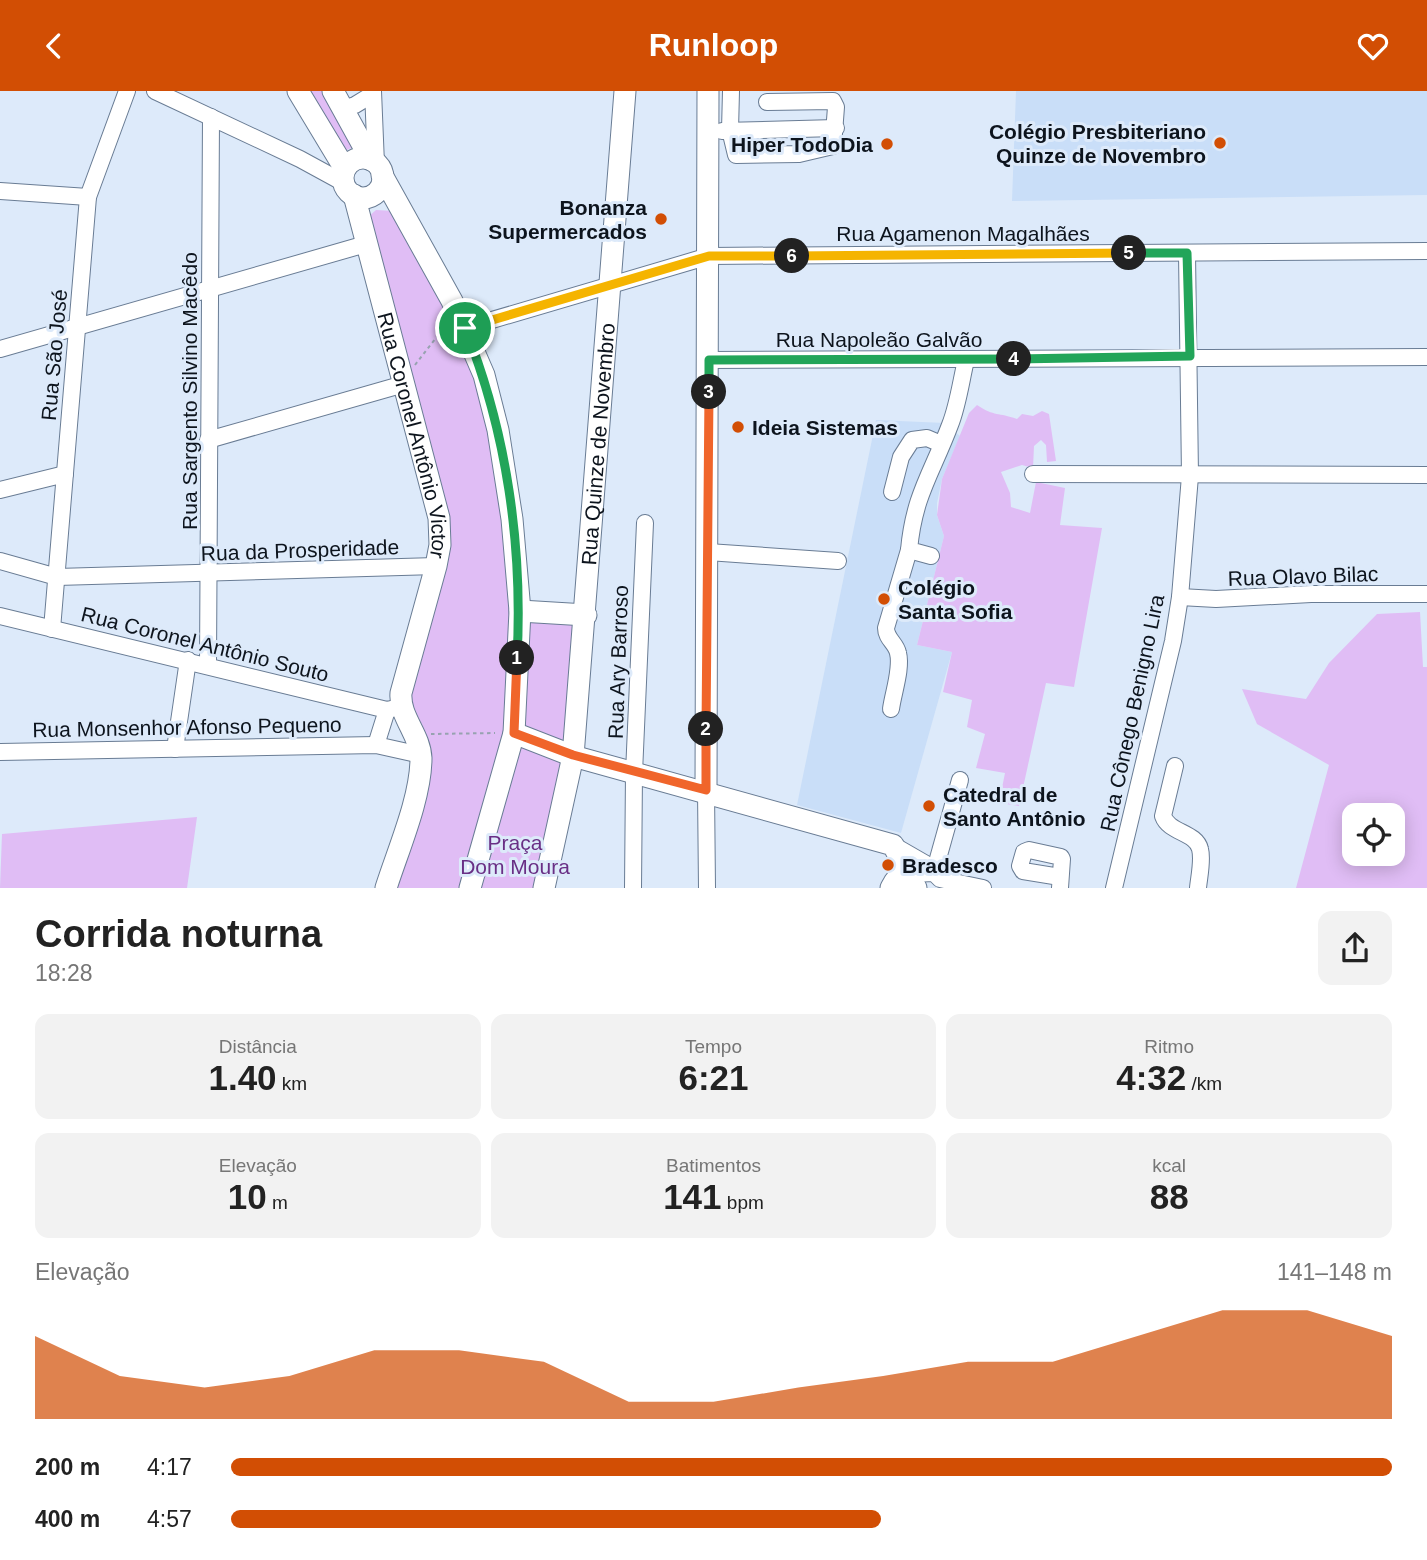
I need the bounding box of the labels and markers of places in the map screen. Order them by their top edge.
place label: Colégio Presbiteriano Quinze de Novembro [989,120,1206,167]
place label: Hiper TodoDia [731,133,873,156]
marker: Colégio Presbiteriano Quinze de Novembro [1212,135,1228,151]
marker: Hiper TodoDia [879,136,895,152]
place label: Bonanza Supermercados [488,196,647,243]
marker: Bonanza Supermercados [653,211,669,227]
pin: 5 [1112,235,1146,271]
pin: 6 [774,239,810,273]
pin [435,298,495,358]
pin: 4 [996,341,1032,377]
pin: 3 [692,375,726,409]
place label: Ideia Sistemas [752,416,898,439]
marker: Ideia Sistemas [730,419,746,435]
place label: Colégio Santa Sofia [898,576,1013,623]
marker: Colégio Santa Sofia [876,591,892,607]
pin: 1 [500,641,534,675]
pin: 2 [688,711,724,747]
place label: Catedral de Santo Antônio [943,783,1086,830]
marker: Catedral de Santo Antônio [921,798,937,814]
place label: Bradesco [902,854,998,877]
marker: Bradesco [880,857,896,873]

